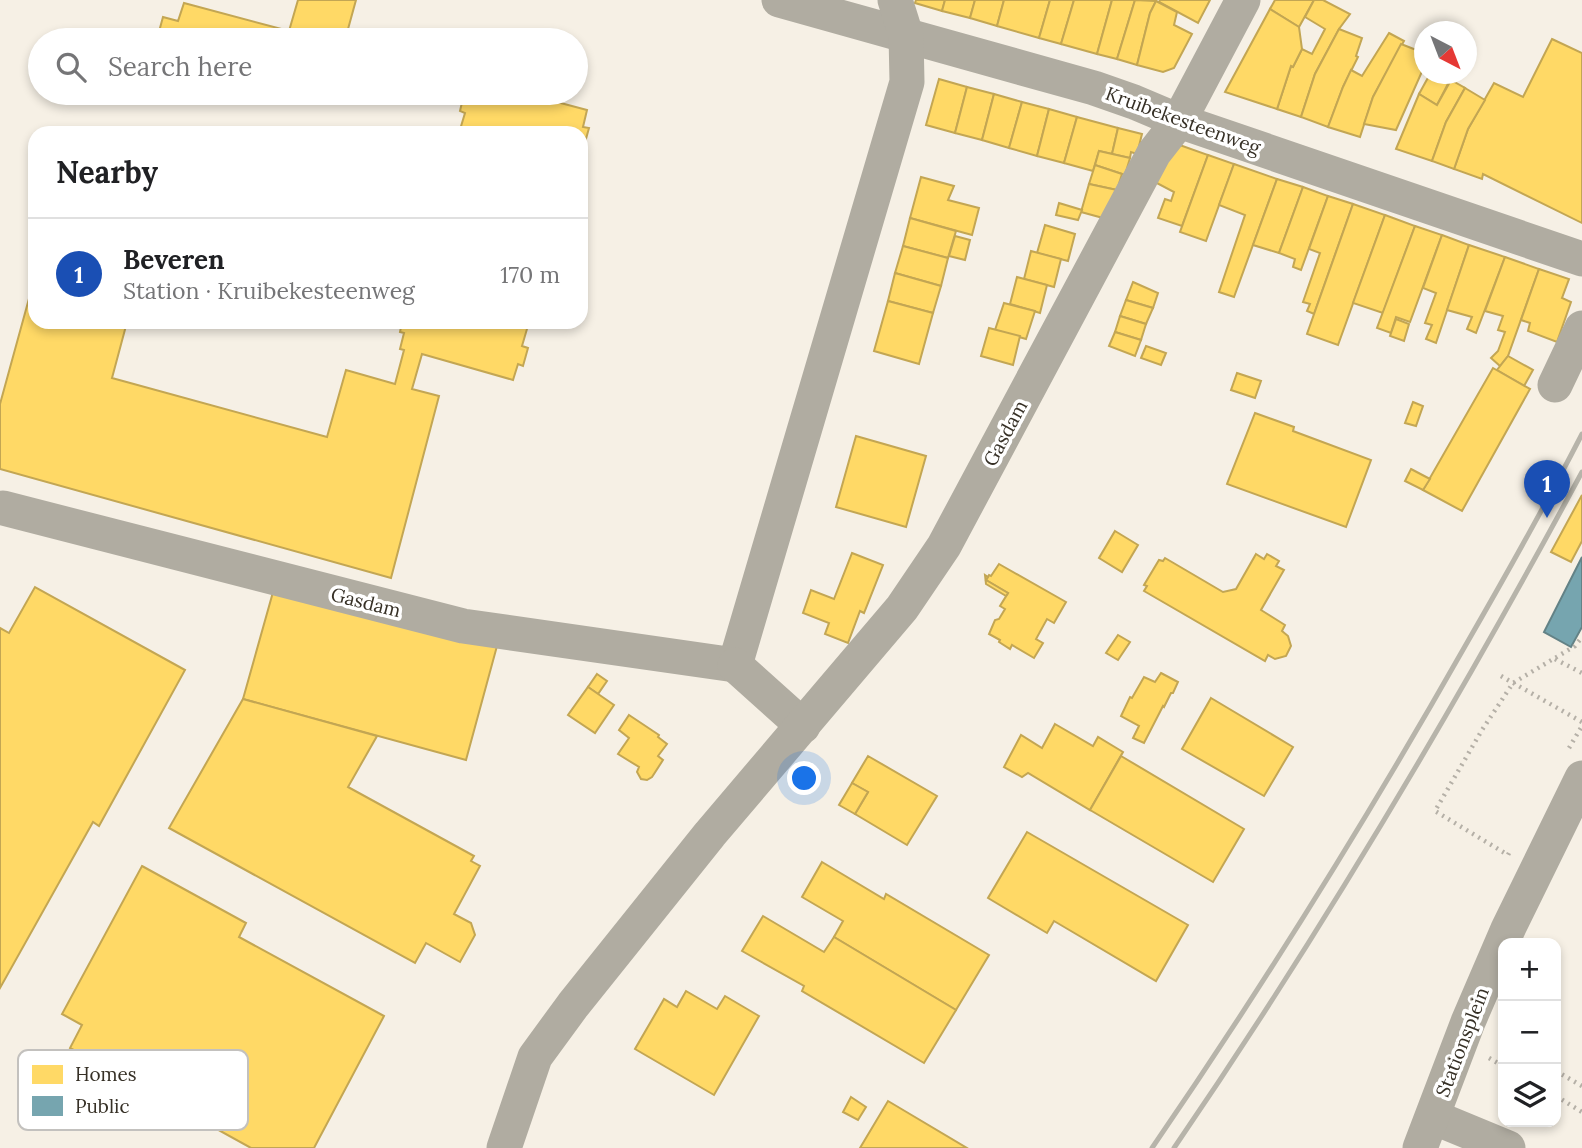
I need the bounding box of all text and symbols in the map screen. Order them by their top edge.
north arrow [1414,21,1477,84]
search box [28,28,588,105]
icon: search [52,48,90,86]
text: Search here [108,50,252,83]
street label: Kruibekesteenweg [1102,81,1264,159]
text: Nearby [56,153,158,191]
text: Beveren [123,243,225,276]
text: 1 [74,260,84,289]
text: 170 m [500,260,560,289]
text: Station · Kruibekesteenweg [123,276,415,305]
street label: Gasdam [978,396,1032,470]
pin: 1 [1524,460,1570,518]
street label: Gasdam [329,582,403,622]
your location [787,761,821,795]
map controls [1498,938,1561,1127]
button: + [1498,938,1561,1001]
street label: Stationsplein [1430,984,1494,1100]
button: − [1498,1001,1561,1064]
legend [18,1050,248,1130]
text: Homes [75,1062,137,1086]
button: layers [1498,1064,1561,1127]
text: Public [75,1094,130,1118]

